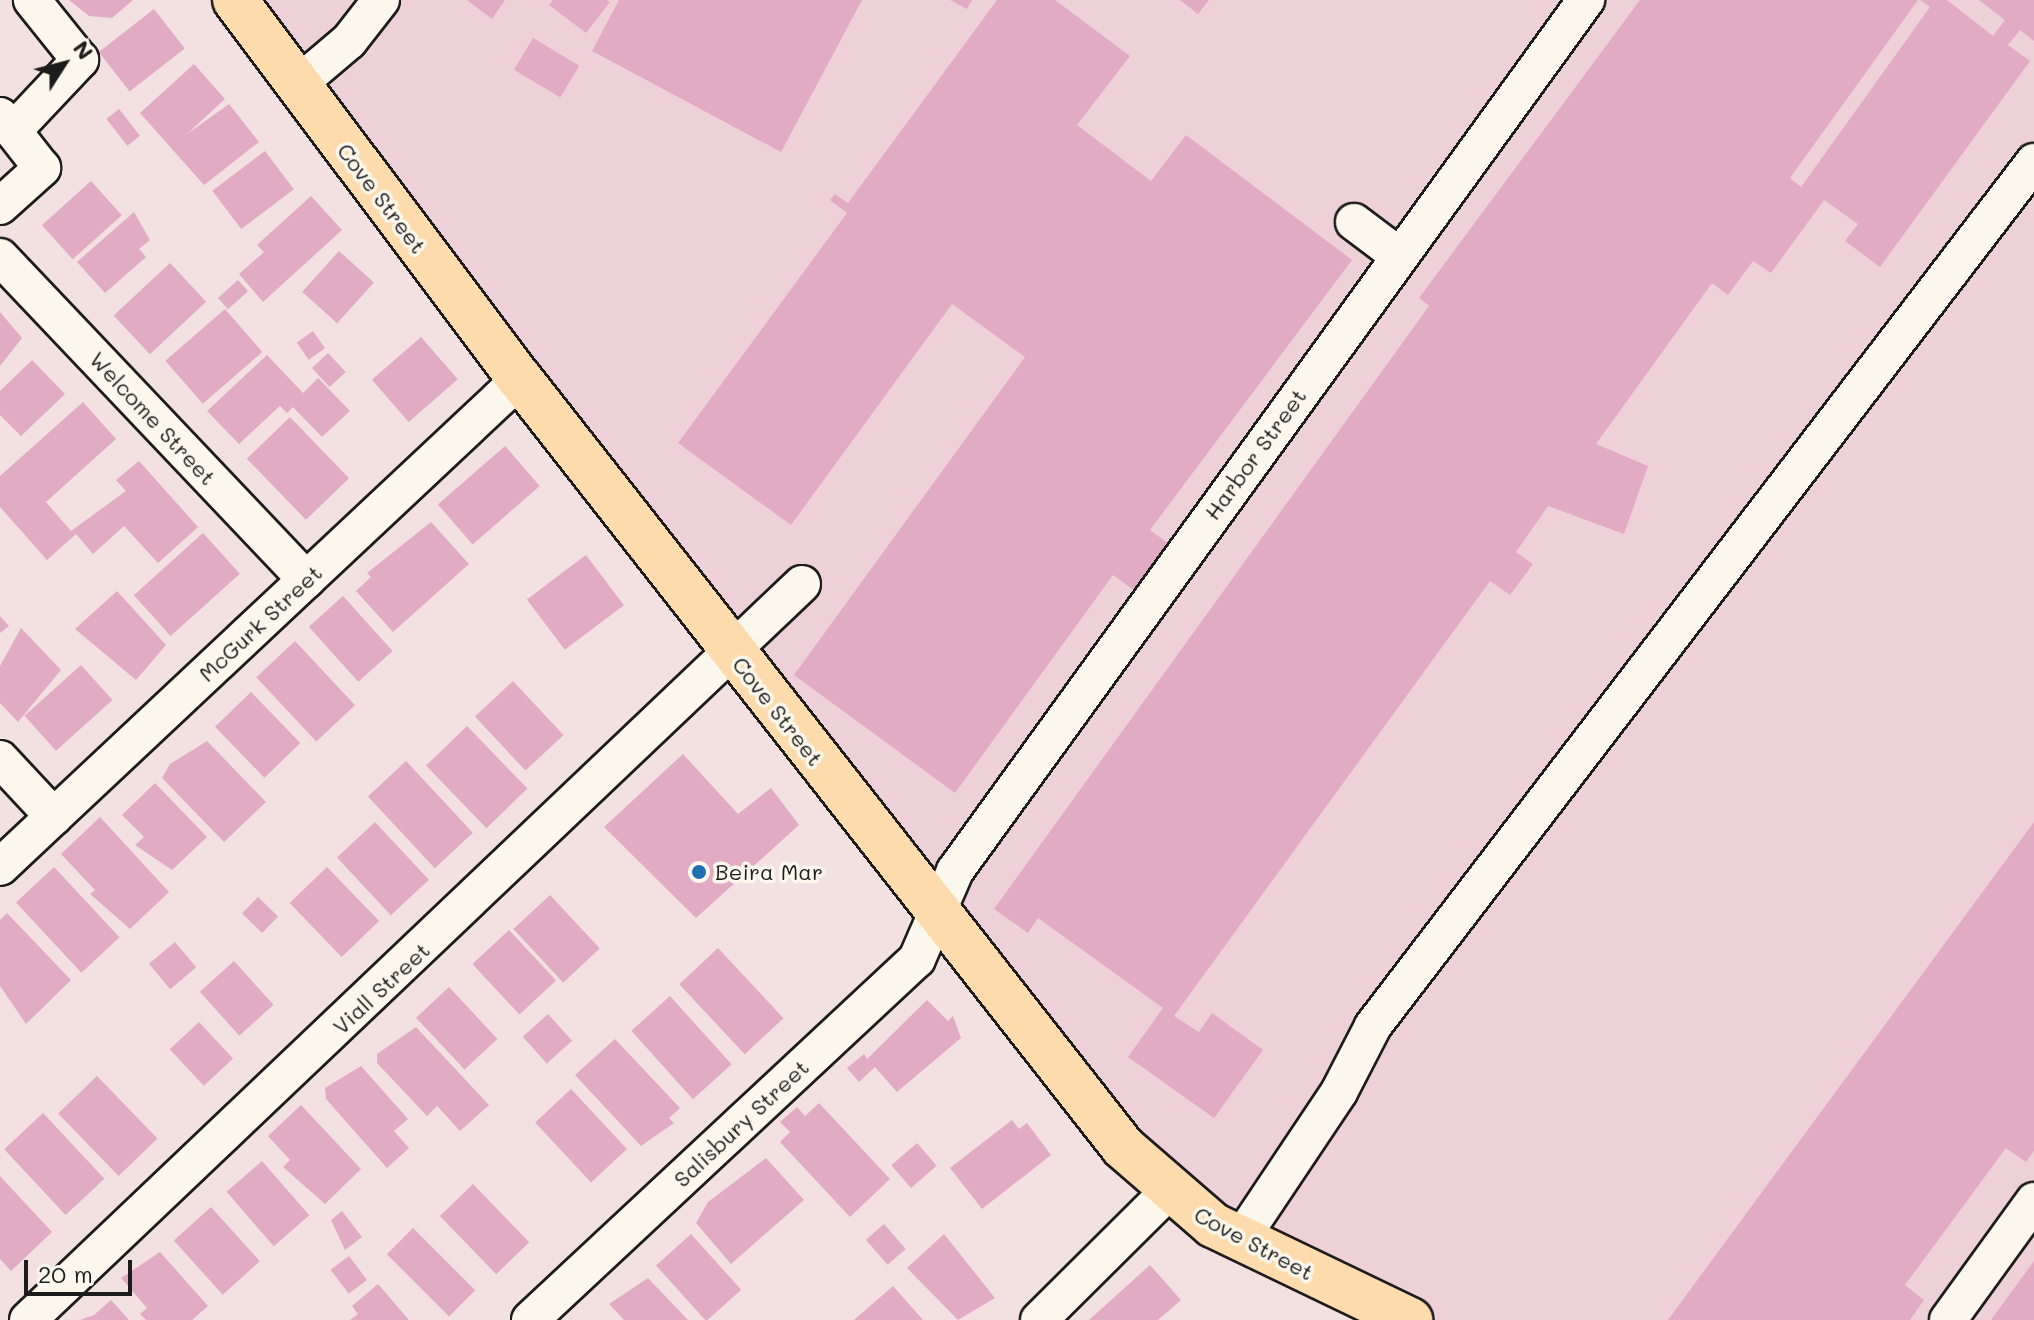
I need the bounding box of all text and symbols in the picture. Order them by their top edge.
north arrow [24,24,104,104]
text: N [67,34,100,65]
street label: Cove Street [332,138,432,258]
street label: Welcome Street [84,346,222,490]
street label: Harbor Street [1199,383,1311,525]
street label: McGurk Street [193,559,327,687]
street label: Cove Street [727,651,829,771]
place label: Beira Mar [715,859,823,885]
marker: Beira Mar [690,863,708,881]
street label: Viall Street [327,937,435,1039]
street label: Salisbury Street [668,1054,814,1192]
street label: Cove Street [1190,1201,1318,1285]
scale bar [28,1244,136,1294]
text: 20 m [38,1258,93,1289]

